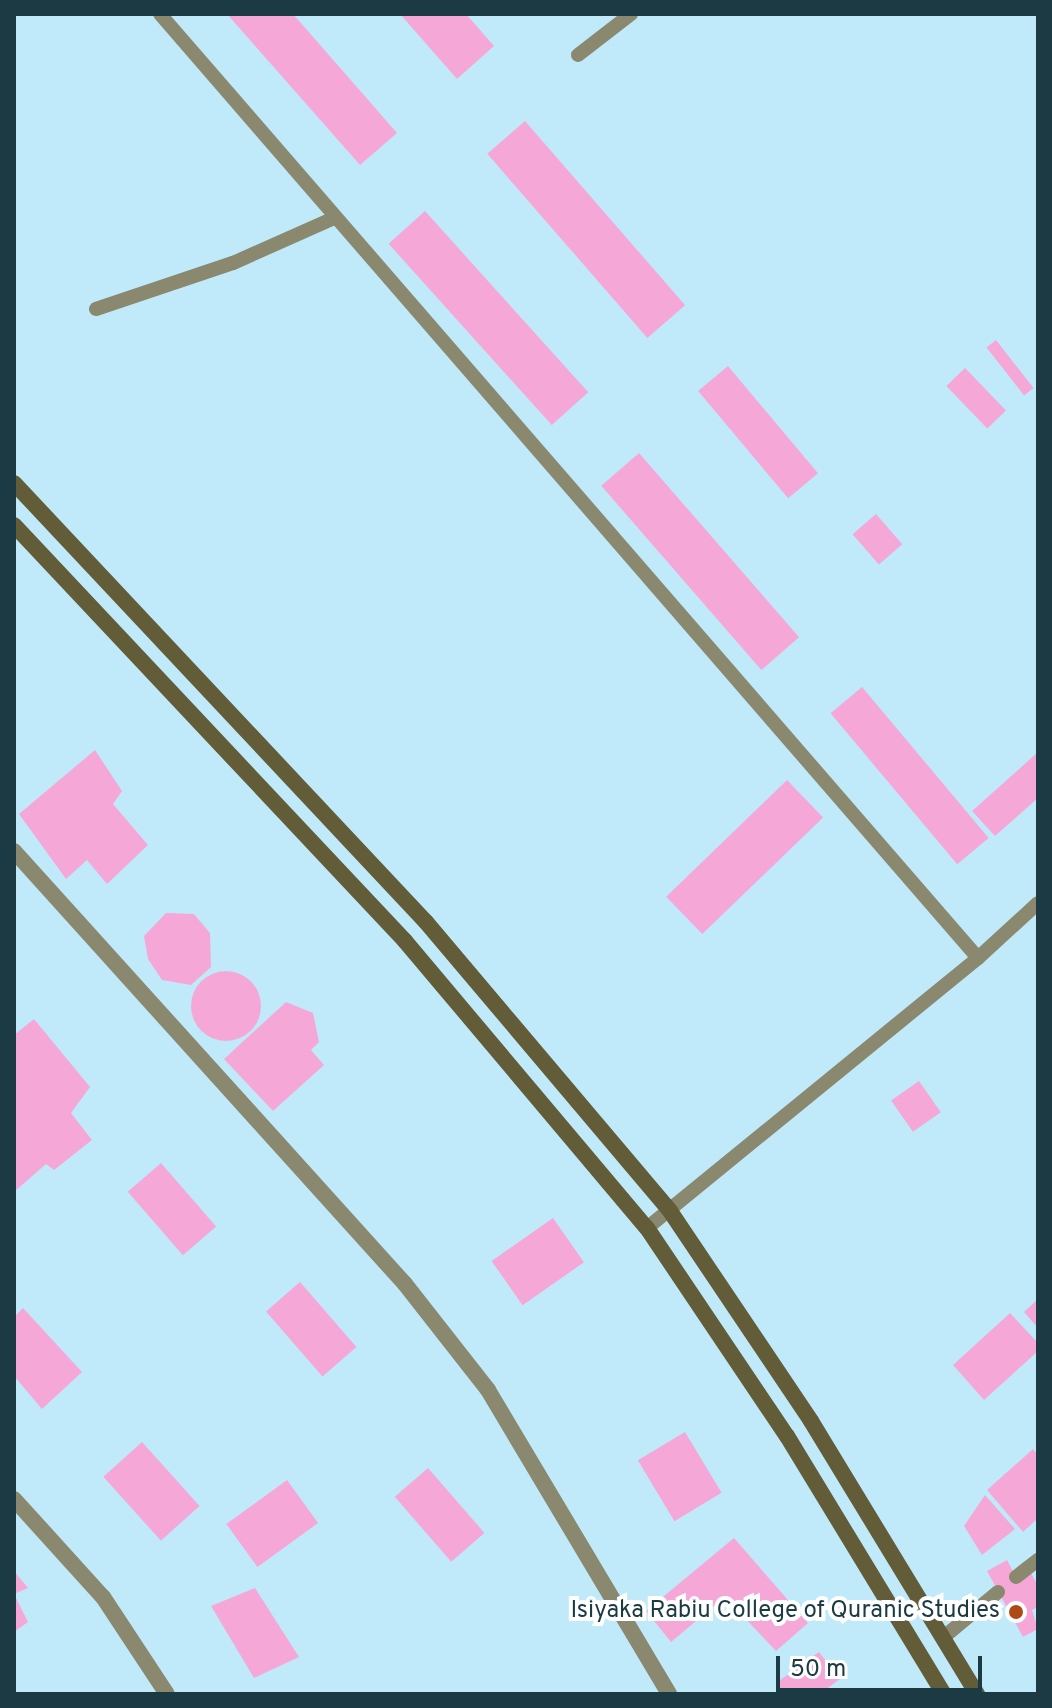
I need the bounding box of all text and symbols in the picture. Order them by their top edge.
place label: Isiyaka Rabiu College of Quranic Studies [571,1598,1000,1626]
marker: Isiyaka Rabiu College of Quranic Studies [1007,1603,1025,1621]
scale bar [780,1640,986,1690]
text: 50 m [790,1655,846,1685]

